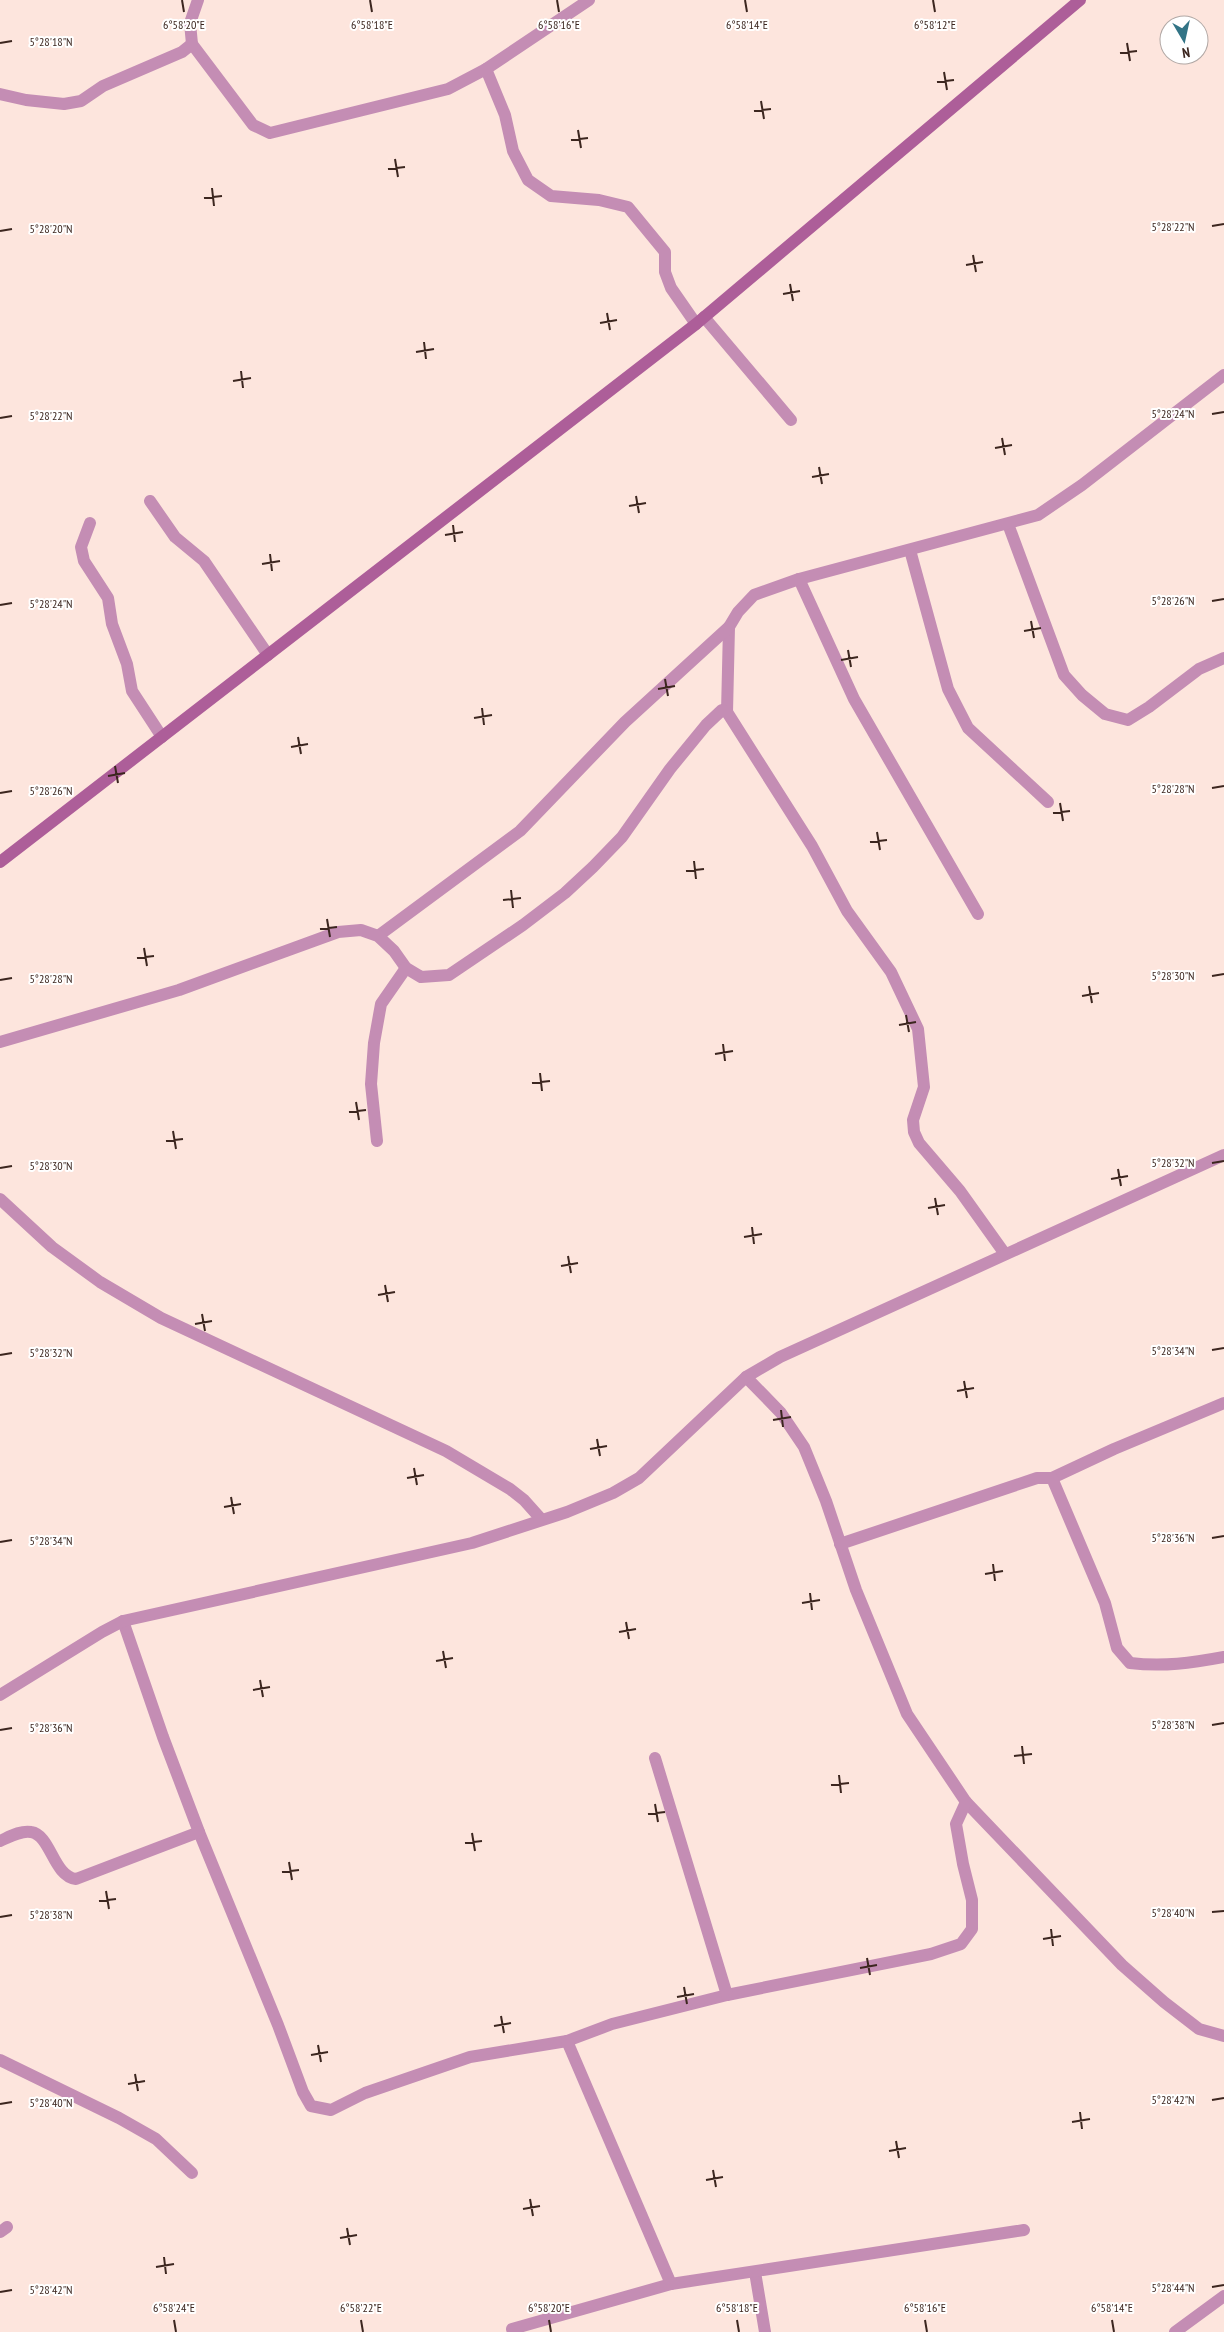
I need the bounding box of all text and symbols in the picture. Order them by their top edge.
north arrow [1159,15,1209,65]
text: 6°58'20"E [163,17,205,32]
text: 6°58'18"E [351,17,393,32]
text: 6°58'16"E [538,17,580,32]
text: 6°58'14"E [726,17,768,32]
text: 6°58'12"E [914,17,956,32]
text: 5°28'18"N [29,34,73,49]
text: N [1181,43,1191,62]
text: 5°28'22"N [1151,219,1195,234]
text: 5°28'20"N [29,221,73,236]
text: 5°28'24"N [1151,406,1195,421]
text: 5°28'22"N [29,408,73,423]
text: 5°28'26"N [1151,593,1195,608]
text: 5°28'24"N [29,596,73,611]
text: 5°28'28"N [1151,781,1195,796]
text: 5°28'26"N [29,783,73,798]
text: 5°28'30"N [1151,968,1195,983]
text: 5°28'28"N [29,971,73,986]
text: 5°28'32"N [1151,1155,1195,1170]
text: 5°28'30"N [29,1158,73,1173]
text: 5°28'34"N [1151,1343,1195,1358]
text: 5°28'32"N [29,1345,73,1360]
text: 5°28'36"N [1151,1530,1195,1545]
text: 5°28'34"N [29,1533,73,1548]
text: 5°28'38"N [1151,1717,1195,1732]
text: 5°28'36"N [29,1720,73,1735]
text: 5°28'40"N [1151,1905,1195,1920]
text: 5°28'38"N [29,1907,73,1922]
text: 5°28'42"N [1151,2092,1195,2107]
text: 5°28'40"N [29,2095,73,2110]
text: 5°28'44"N [1151,2280,1195,2295]
text: 5°28'42"N [29,2282,73,2297]
text: 6°58'24"E [153,2300,195,2315]
text: 6°58'22"E [340,2300,382,2315]
text: 6°58'20"E [528,2300,570,2315]
text: 6°58'18"E [716,2300,758,2315]
text: 6°58'16"E [904,2300,946,2315]
text: 6°58'14"E [1091,2300,1133,2315]

